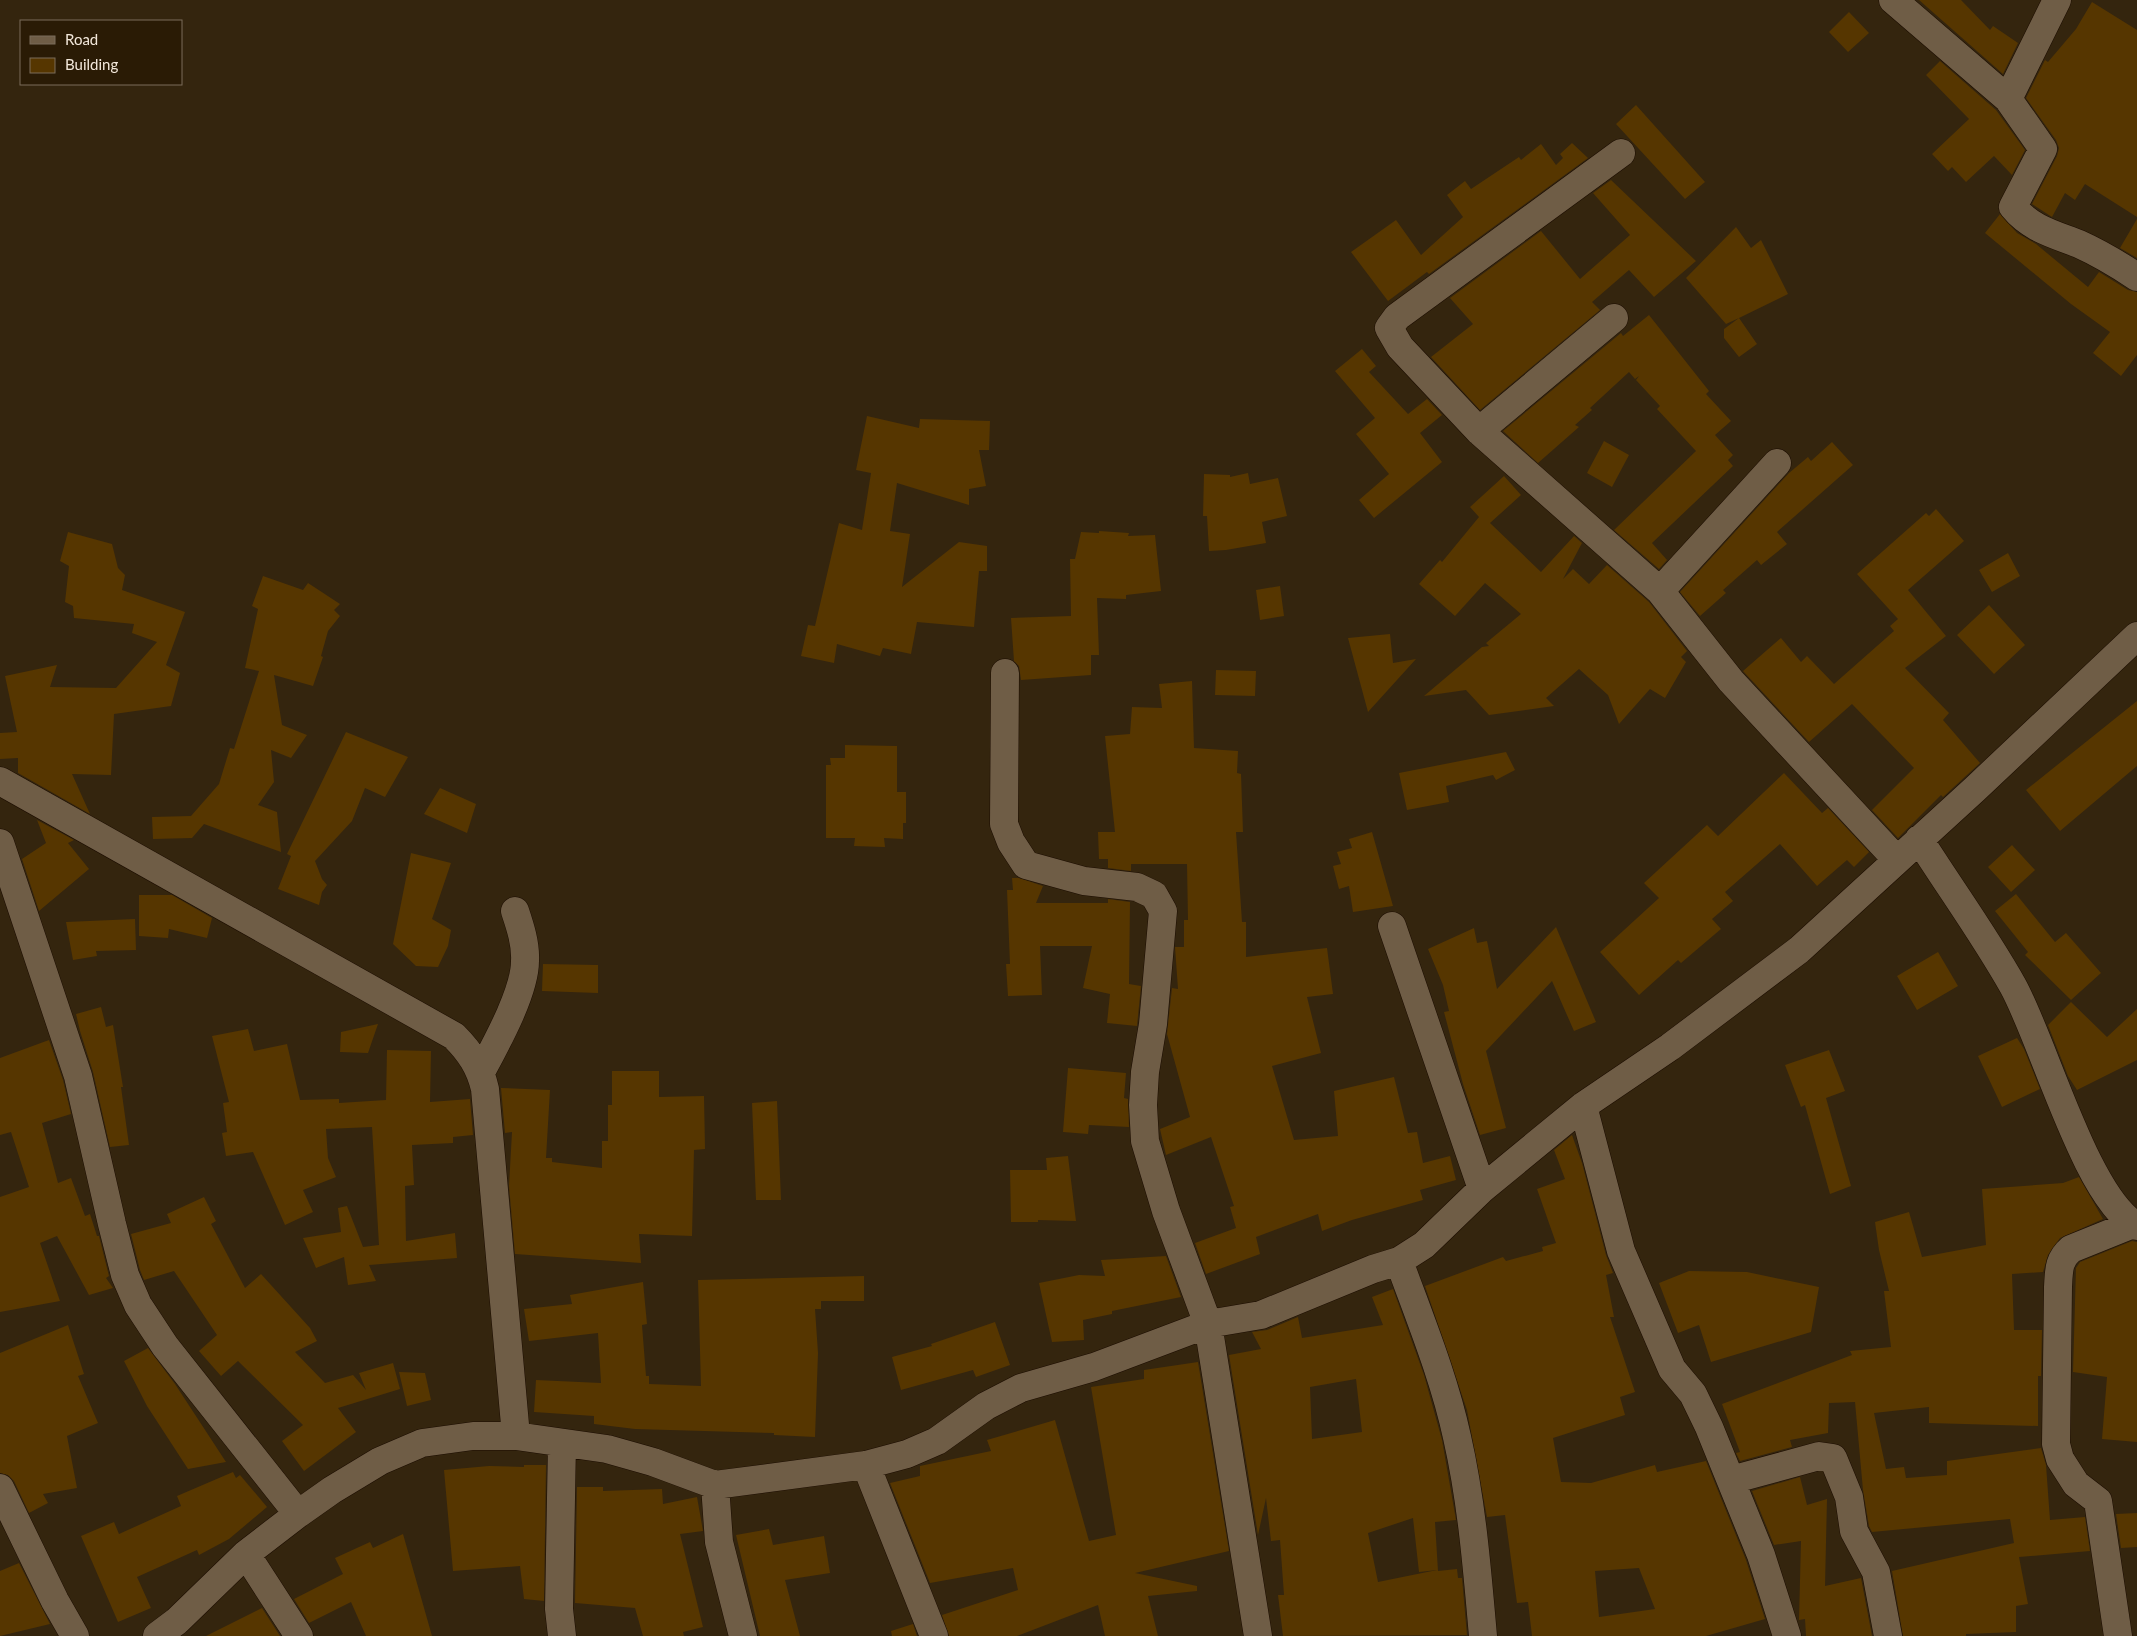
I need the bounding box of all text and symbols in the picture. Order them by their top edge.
legend [20,20,182,85]
text: Road [65,30,98,48]
text: Building [65,55,118,73]

